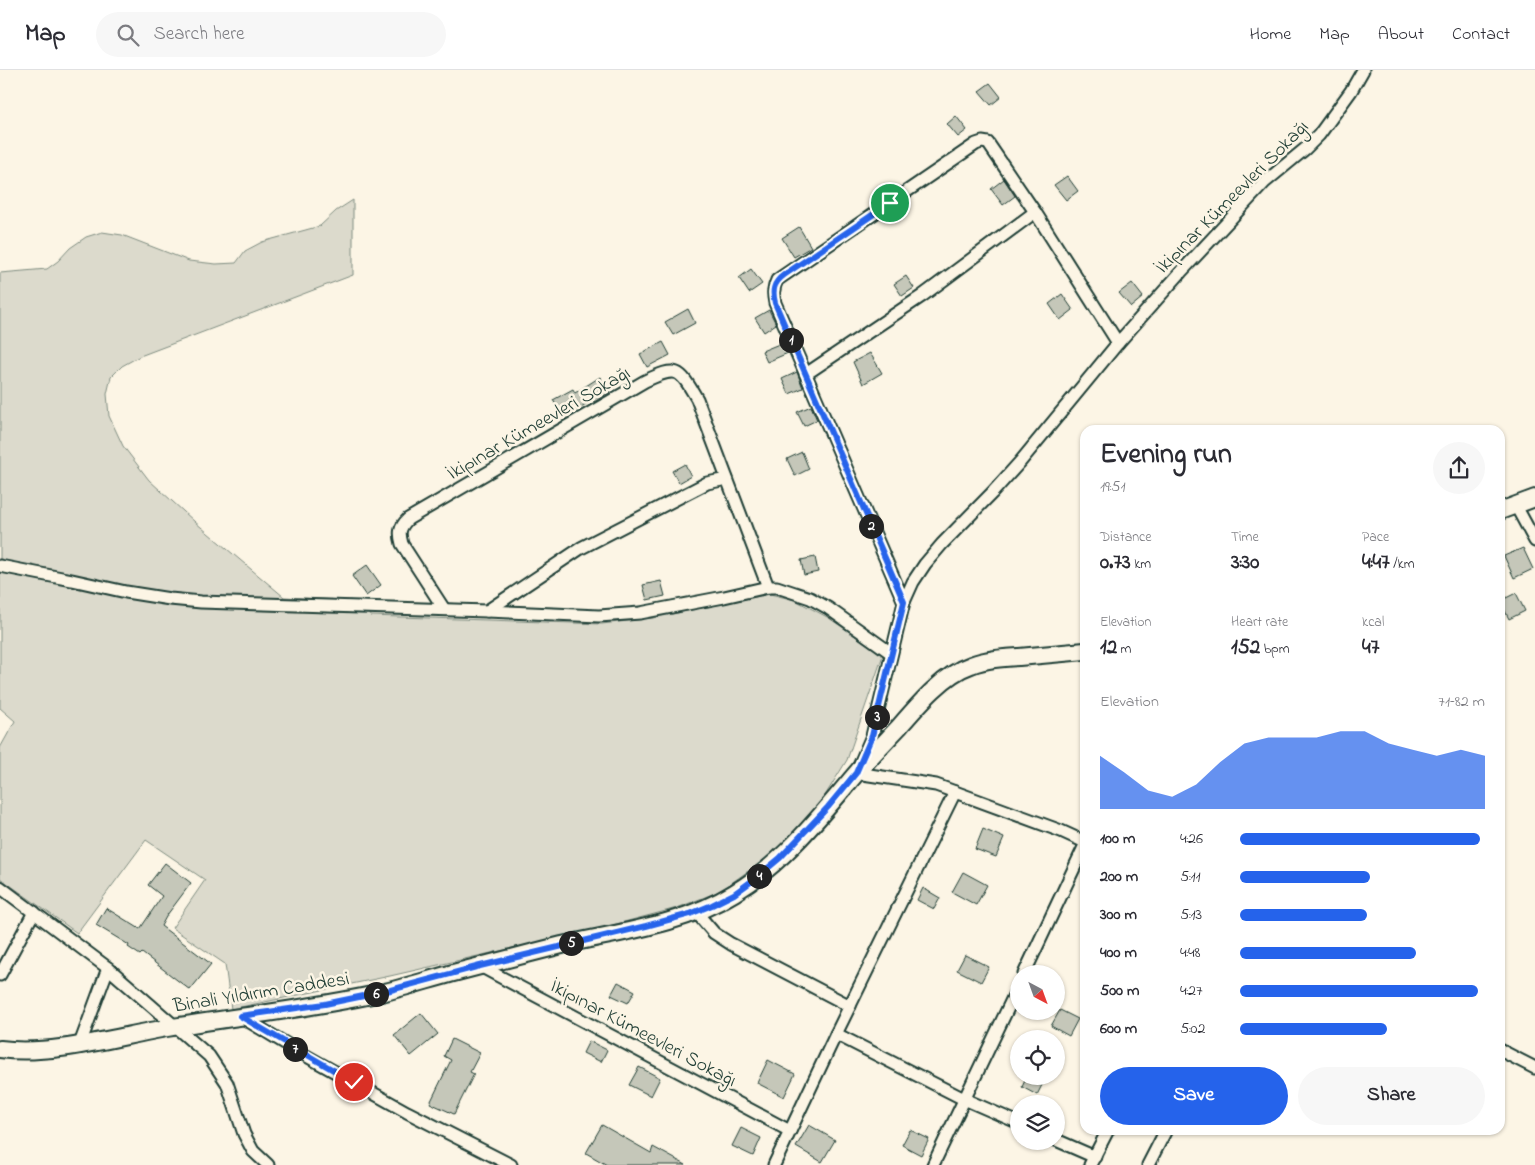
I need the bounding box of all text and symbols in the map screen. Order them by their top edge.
search box [96,12,446,57]
text: Map [25,17,66,52]
icon: search [114,21,142,49]
text: Search here [154,21,245,48]
text: Home [1250,22,1291,48]
text: Map [1319,22,1350,48]
text: About [1378,22,1424,48]
text: Contact [1452,22,1510,48]
street label: İkipınar Kümeevleri Sokağı [1149,114,1317,282]
pin [869,182,911,224]
icon: arrive [876,189,904,217]
pin: 1 [778,328,804,352]
text: 1 [789,330,794,351]
street label: İkipınar Kümeevleri Sokağı [442,360,637,489]
text: Evening run [1100,435,1232,476]
button: share [1433,442,1485,494]
text: 19:51 [1100,475,1126,499]
pin: 2 [858,514,884,538]
text: 2 [868,516,875,537]
text: Distance [1100,527,1152,548]
text: Time [1231,527,1259,548]
text: Pace [1362,527,1389,548]
text: 0.73 [1100,548,1131,578]
text: 3:30 [1231,548,1259,578]
text: 4:47 [1362,548,1390,578]
text: km [1131,554,1151,575]
text: /km [1390,554,1415,575]
text: Elevation [1100,612,1151,633]
text: Heart rate [1231,612,1288,633]
text: kcal [1362,612,1384,633]
text: 12 [1100,633,1117,663]
text: 152 [1231,633,1260,663]
text: 47 [1362,633,1379,663]
text: m [1117,639,1132,660]
text: bpm [1260,639,1290,660]
text: Elevation [1100,690,1159,714]
text: 71–82 m [1438,690,1485,714]
pin: 3 [864,704,890,730]
text: 3 [875,707,880,728]
text: 100 m [1100,827,1135,851]
text: 4:26 [1180,827,1203,851]
pin: 4 [746,864,772,888]
text: 200 m [1100,865,1138,889]
text: 5:11 [1180,865,1201,889]
text: 4 [757,866,762,887]
text: 300 m [1100,903,1137,927]
text: 5:13 [1180,903,1202,927]
pin: 5 [558,930,584,956]
text: 5 [567,933,576,954]
text: 400 m [1100,941,1137,965]
text: 4:48 [1180,941,1201,965]
street label: Binali Yıldırım Caddesi [170,965,352,1022]
north arrow [1010,965,1065,1020]
map controls [1010,965,1065,1150]
street label: İkipınar Kümeevleri Sokağı [544,973,741,1097]
text: 500 m [1100,979,1139,1003]
text: 4:27 [1180,979,1203,1003]
pin: 6 [364,982,388,1006]
text: 6 [373,984,380,1005]
text: 600 m [1100,1017,1137,1041]
text: 5:02 [1180,1017,1205,1041]
button: locate [1010,1030,1065,1085]
pin: 7 [282,1036,308,1062]
text: 7 [293,1039,298,1060]
pin [333,1061,375,1103]
button: Save [1100,1067,1288,1125]
button: Share [1298,1067,1485,1125]
icon: check [340,1068,368,1096]
button: layers [1010,1095,1065,1150]

